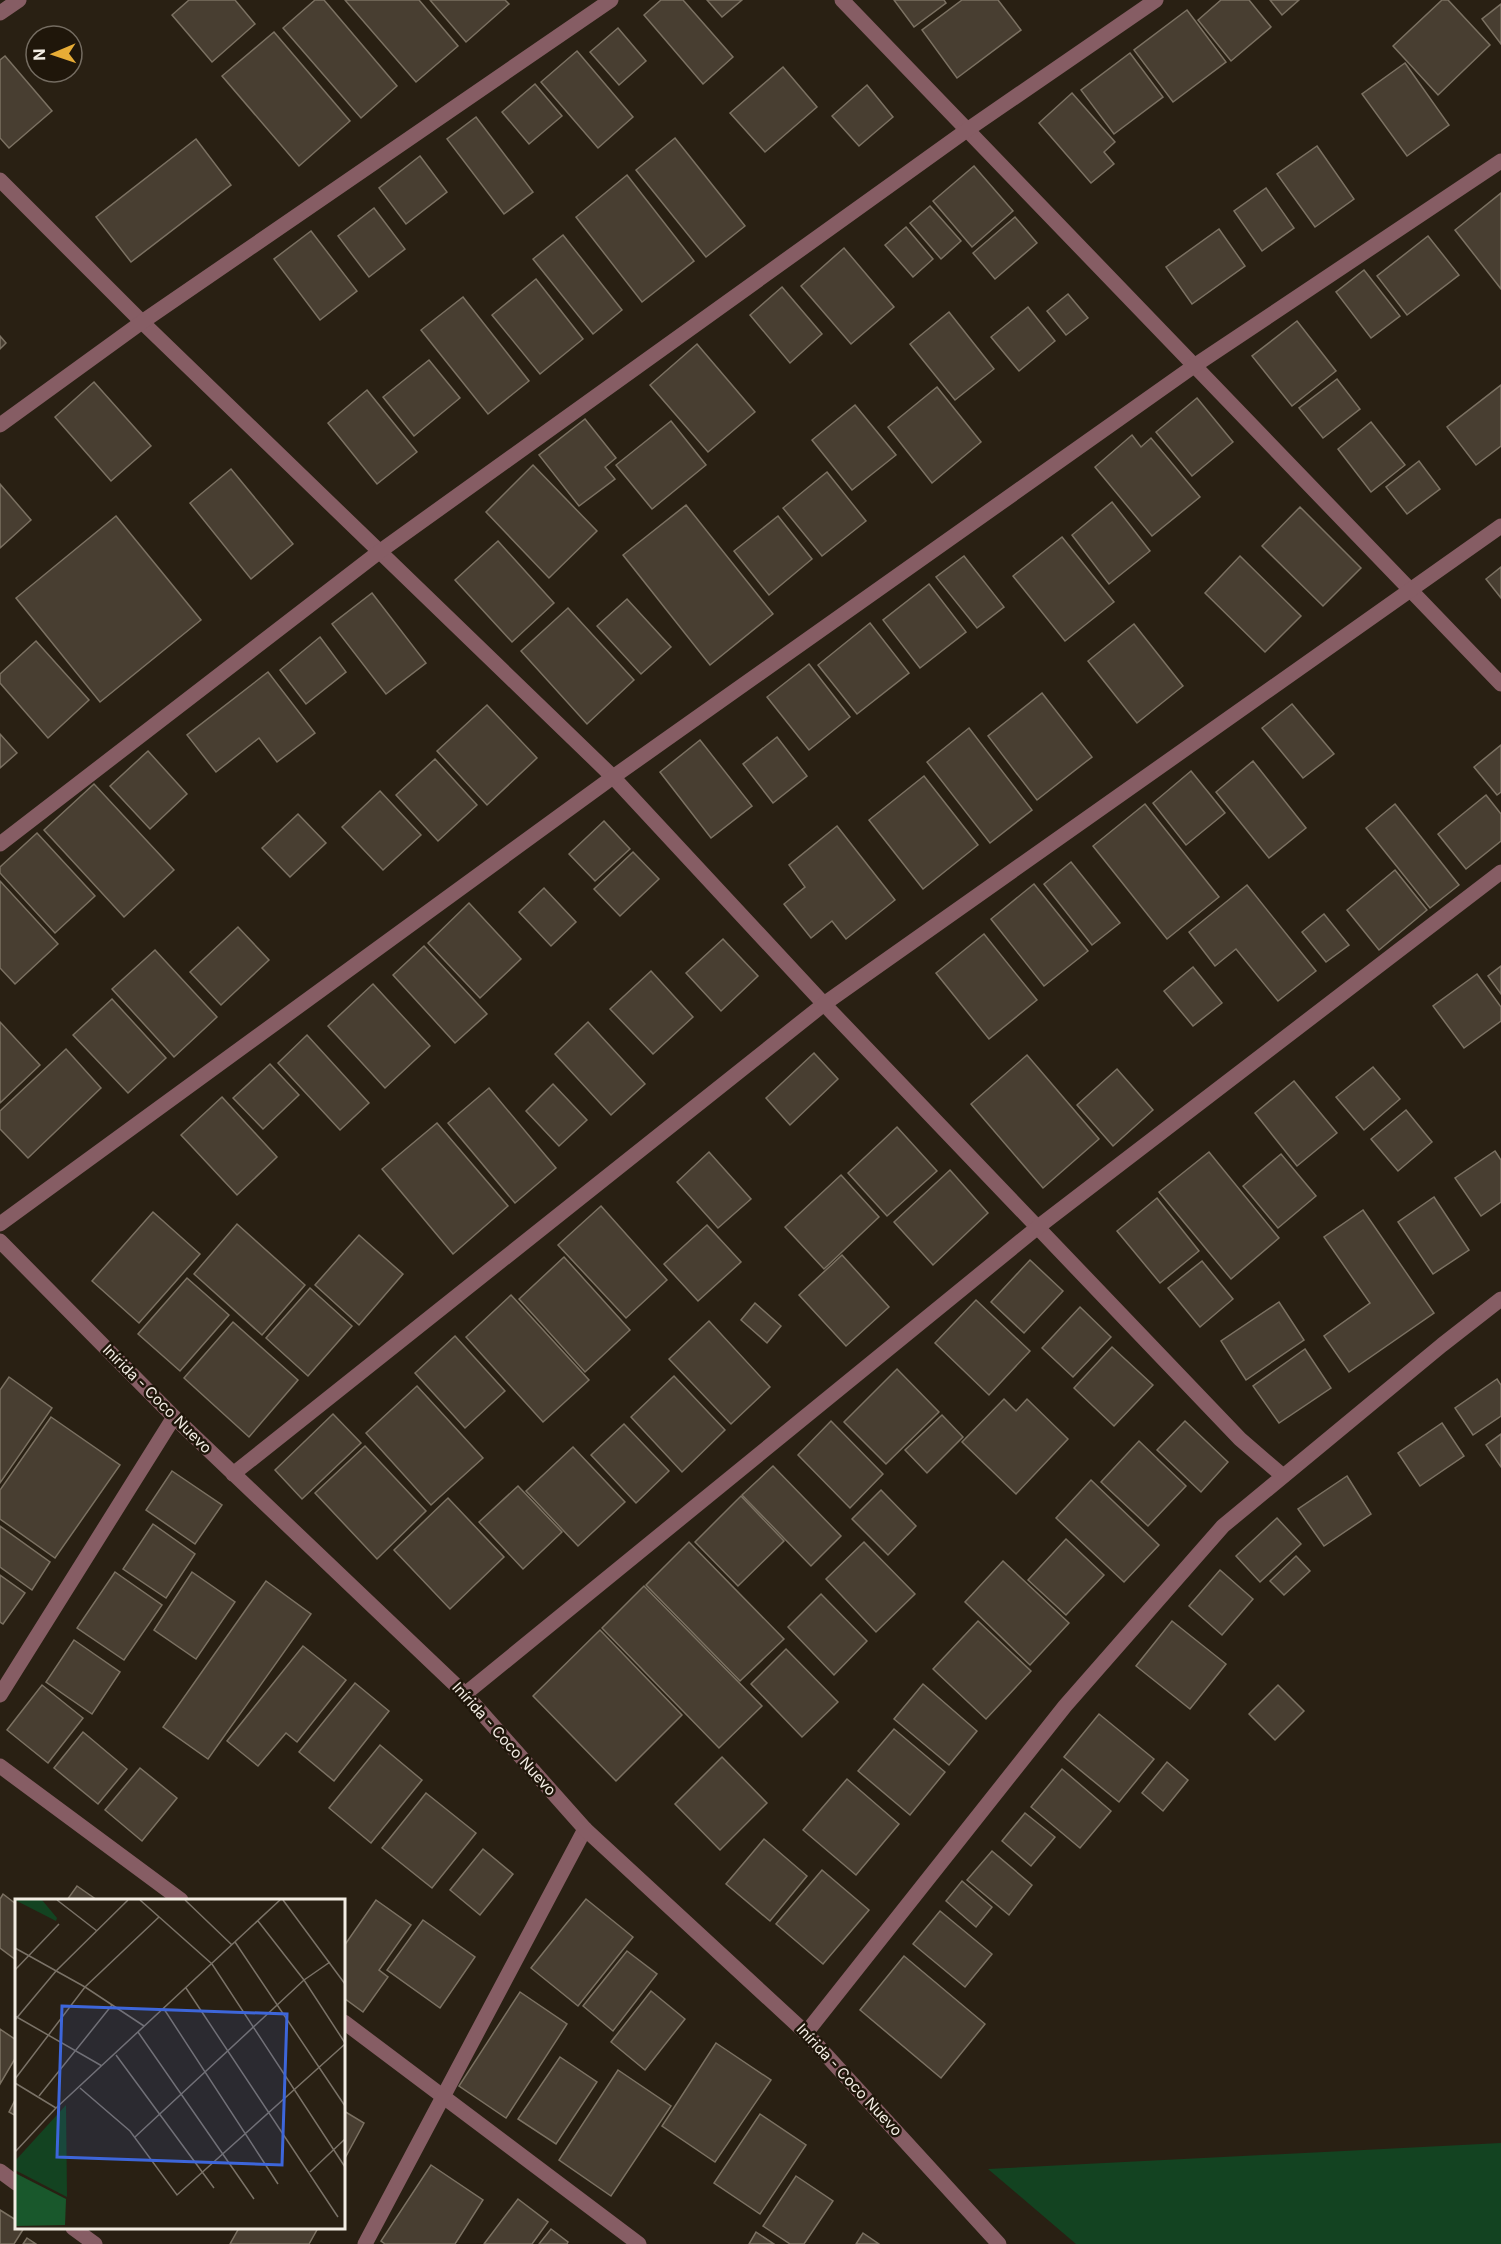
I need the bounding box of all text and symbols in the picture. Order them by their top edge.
north arrow [24,24,84,84]
text: N [29,48,49,61]
street label: Inírida - Coco Nuevo [99,1340,216,1457]
street label: Inírida - Coco Nuevo [448,1678,560,1799]
inset map [15,1899,345,2229]
street label: Inírida - Coco Nuevo [792,2020,906,2140]

